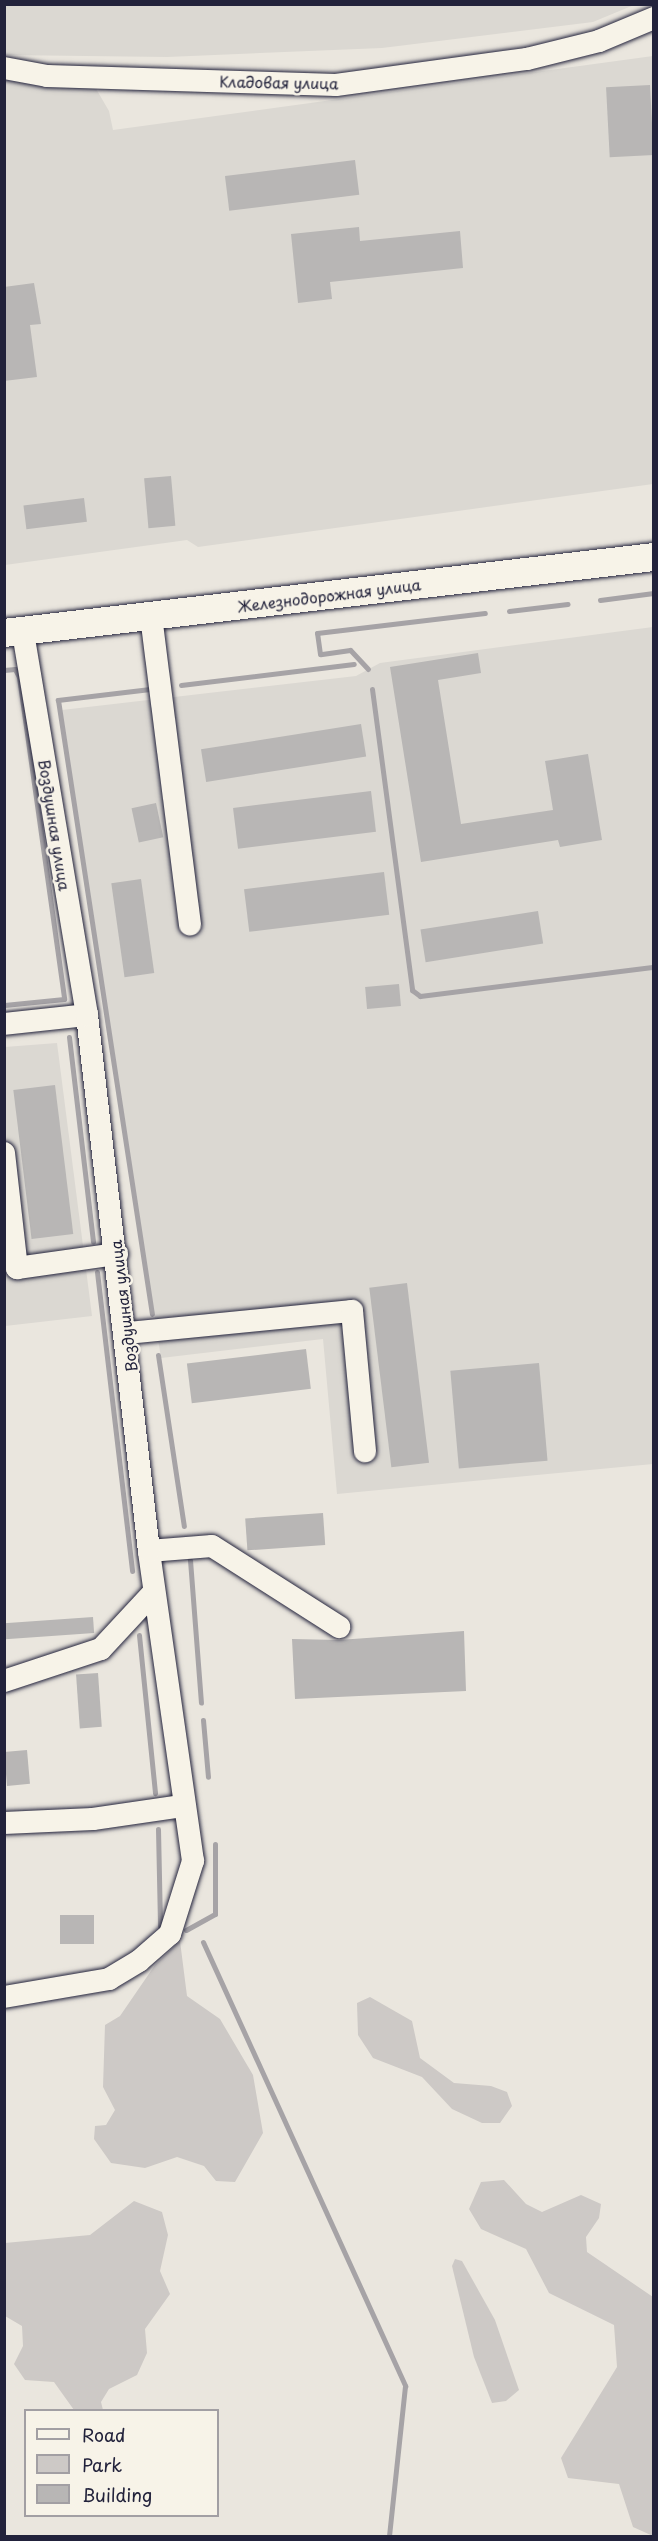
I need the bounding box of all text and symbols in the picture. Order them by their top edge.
street label: Кладовая улица [219,72,339,92]
street label: Железнодорожная улица [236,575,422,615]
street label: Воздушная улица [36,758,74,892]
street label: Воздушная улица [106,1239,140,1373]
legend [24,2409,219,2517]
text: Road [82,2421,126,2448]
text: Park [82,2451,122,2478]
text: Building [82,2481,152,2508]

